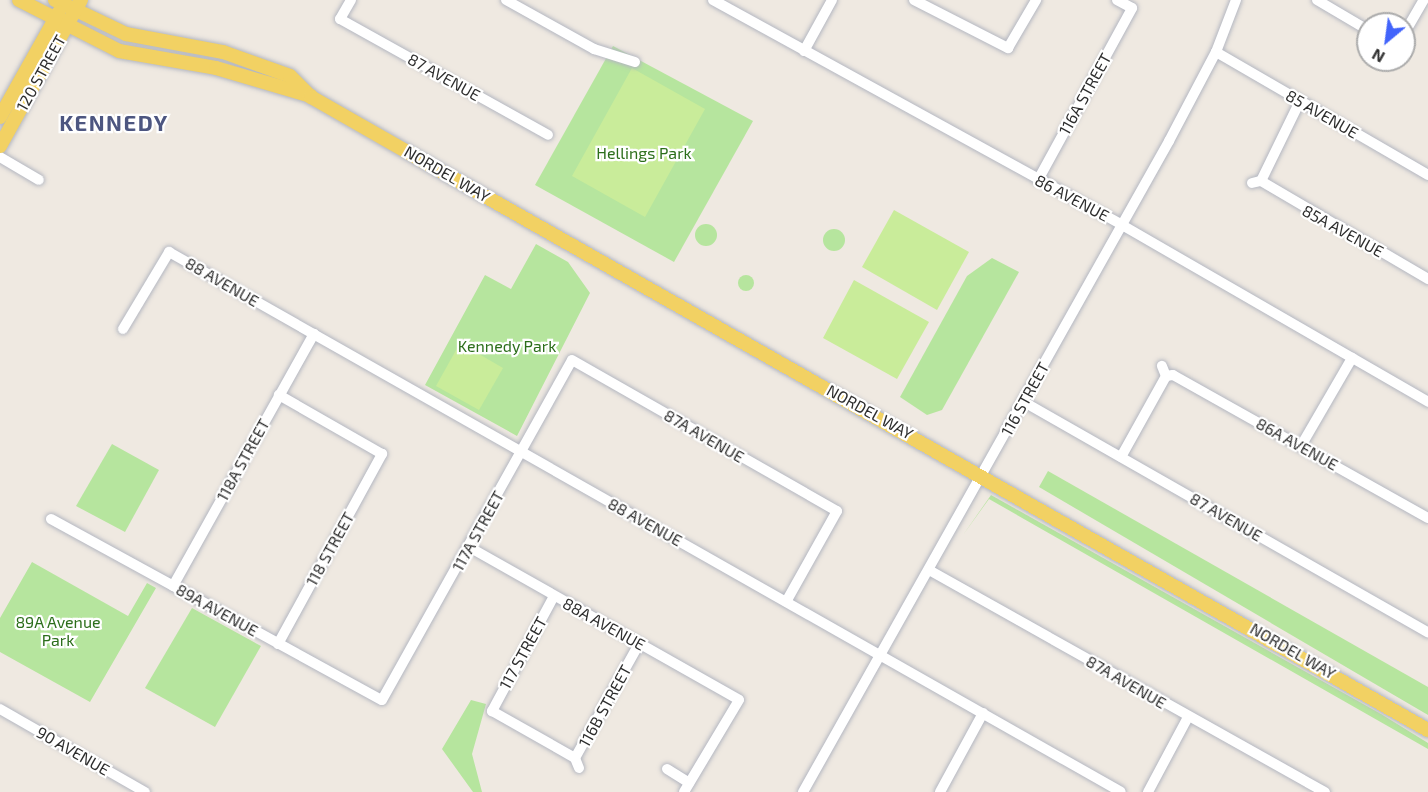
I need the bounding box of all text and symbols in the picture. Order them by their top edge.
north arrow [1356,12,1416,72]
street label: 120 STREET [12,32,70,114]
text: N [1368,45,1388,68]
street label: 87 AVENUE [404,49,484,105]
street label: 116A STREET [1055,50,1115,138]
street label: 85 AVENUE [1282,85,1362,143]
district label: KENNEDY [59,110,169,136]
street label: NORDEL WAY [401,142,493,206]
park label: Hellings Park [596,143,692,163]
street label: 86 AVENUE [1032,170,1112,226]
street label: 85A AVENUE [1299,201,1387,261]
street label: 88 AVENUE [182,253,262,311]
park label: Kennedy Park [458,336,556,356]
street label: 116 STREET [997,359,1053,439]
street label: NORDEL WAY [823,380,917,444]
street label: 87A AVENUE [660,405,748,467]
street label: 86A AVENUE [1252,413,1342,475]
street label: 118A STREET [212,415,274,505]
street label: 117A STREET [448,487,508,575]
street label: 87 AVENUE [1186,489,1266,545]
street label: 88 AVENUE [604,494,686,550]
street label: 118 STREET [302,509,358,589]
street label: 89A AVENUE [172,579,262,641]
street label: 88A AVENUE [559,593,649,655]
park label: 89A Avenue Park [15,612,101,650]
street label: 117 STREET [495,613,551,693]
street label: NORDEL WAY [1247,619,1339,683]
street label: 87A AVENUE [1082,651,1170,713]
street label: 116B STREET [575,662,635,750]
street label: 90 AVENUE [33,722,113,780]

